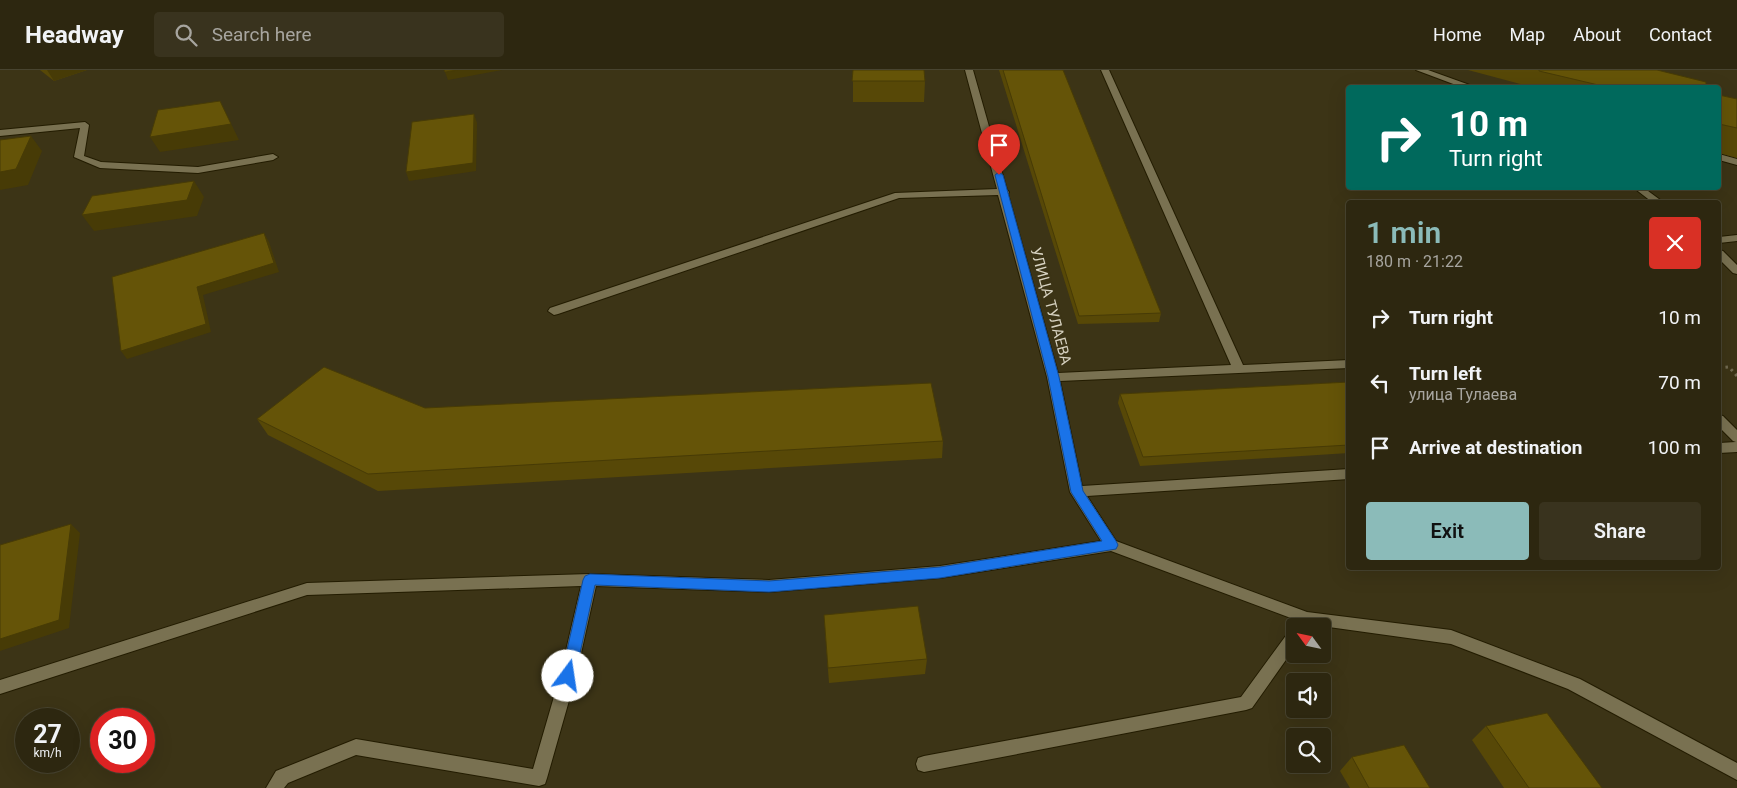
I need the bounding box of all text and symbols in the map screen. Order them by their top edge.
search box [154,12,504,57]
text: Headway [25,21,124,49]
icon: search [172,21,200,49]
text: Search here [212,23,312,46]
text: Home [1433,24,1482,45]
text: Map [1510,24,1545,45]
text: About [1573,24,1621,45]
text: Contact [1649,24,1712,45]
text: 10 m [1449,104,1528,145]
icon: right [1366,105,1431,170]
pin [978,124,1020,175]
icon: arrive [985,131,1013,159]
text: Turn right [1449,146,1543,171]
text: 1 min [1366,215,1441,250]
button: close [1649,217,1701,269]
street label: УЛИЦА ТУЛАЕВА [1027,245,1075,367]
text: 180 m · 21:22 [1366,252,1463,271]
icon: right [1366,304,1394,332]
text: Turn right [1409,306,1493,329]
text: 10 m [1658,306,1701,329]
text: Turn left [1409,362,1482,385]
icon: left [1366,369,1394,397]
text: 70 m [1658,371,1701,394]
text: улица Тулаева [1409,385,1517,404]
icon: arrive [1366,434,1394,462]
text: Arrive at destination [1409,436,1582,459]
text: 100 m [1648,436,1701,459]
button: Exit [1366,502,1529,560]
button: Share [1539,502,1701,560]
north arrow [1286,618,1331,662]
map controls [1286,618,1331,773]
position arrow [541,649,593,701]
button: sound [1286,673,1331,718]
speed limit sign: 30 [90,708,155,773]
text: 27 [33,720,62,749]
button: search [1286,728,1331,773]
text: km/h [33,746,62,760]

